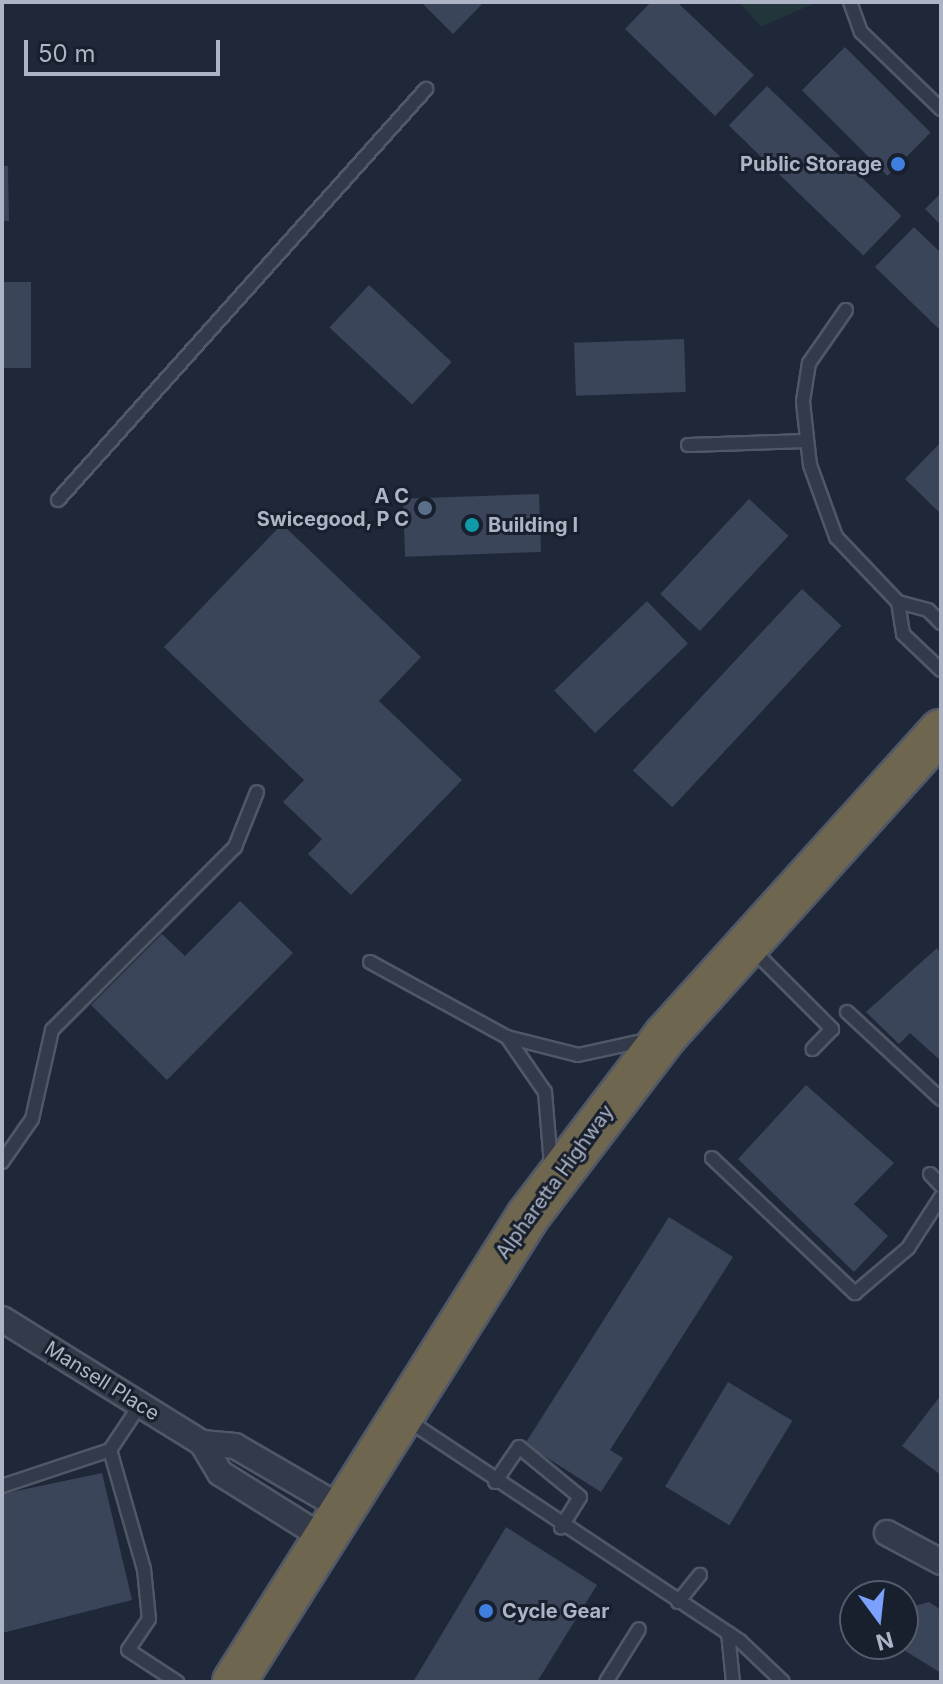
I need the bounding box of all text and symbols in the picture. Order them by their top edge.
scale bar [28,24,224,74]
text: 50 m [38,39,96,68]
place label: Public Storage [740,152,882,176]
marker: Public Storage [889,155,907,173]
place label: A C Swicegood, P C [256,484,409,531]
marker: A C Swicegood, P C [416,499,434,517]
place label: Building I [488,513,578,537]
marker: Building I [463,516,481,534]
street label: Alpharetta Highway [491,1100,619,1264]
street label: Mansell Place [40,1336,164,1426]
north arrow [839,1580,919,1660]
place label: Cycle Gear [502,1599,609,1623]
marker: Cycle Gear [477,1602,495,1620]
text: N [873,1627,896,1656]

